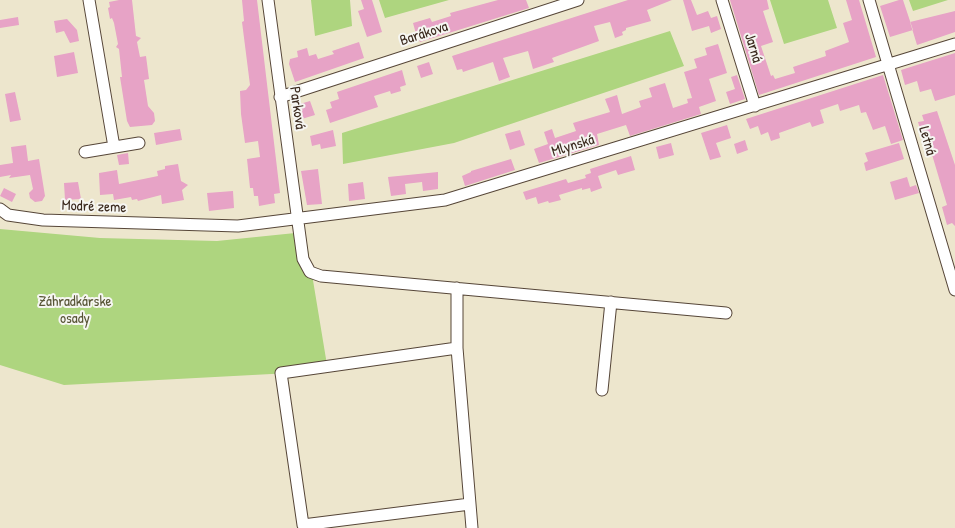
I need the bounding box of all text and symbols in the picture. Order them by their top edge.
street label: Barákova [398,18,450,50]
street label: Jarná [740,31,766,65]
street label: Parková [285,85,309,131]
street label: Letná [914,124,940,158]
street label: Mlynská [549,131,597,161]
street label: Modré zeme [61,197,127,217]
park label: Záhradkárske osady [38,293,112,328]

